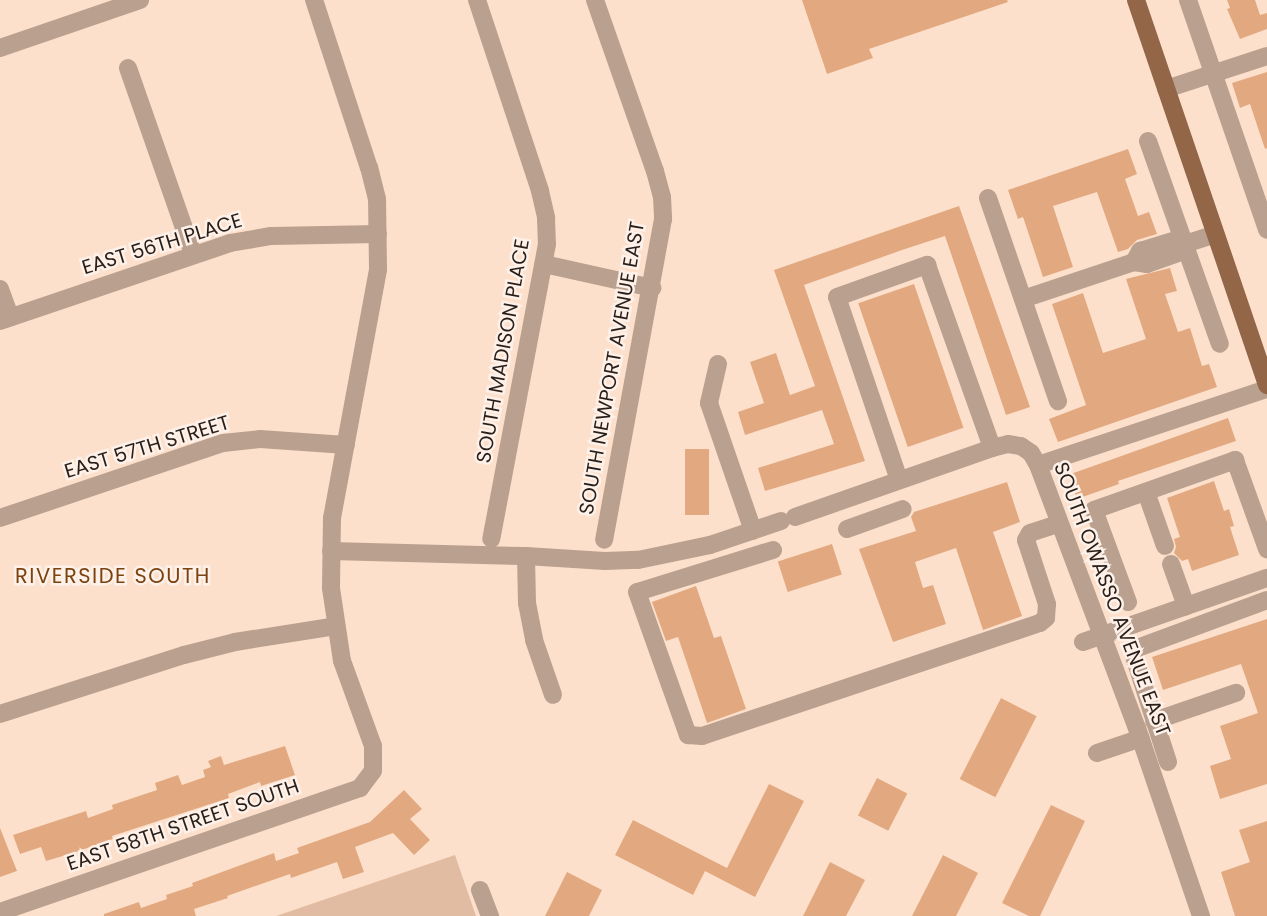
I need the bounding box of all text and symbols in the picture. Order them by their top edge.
street label: EAST 56TH PLACE [79,208,245,280]
street label: SOUTH NEWPORT AVENUE EAST [574,220,650,516]
street label: SOUTH MADISON PLACE [471,237,535,465]
street label: EAST 57TH STREET [62,411,232,483]
street label: SOUTH OWASSO AVENUE EAST [1049,459,1175,739]
district label: RIVERSIDE SOUTH [15,563,211,589]
street label: EAST 58TH STREET SOUTH [64,774,302,876]

